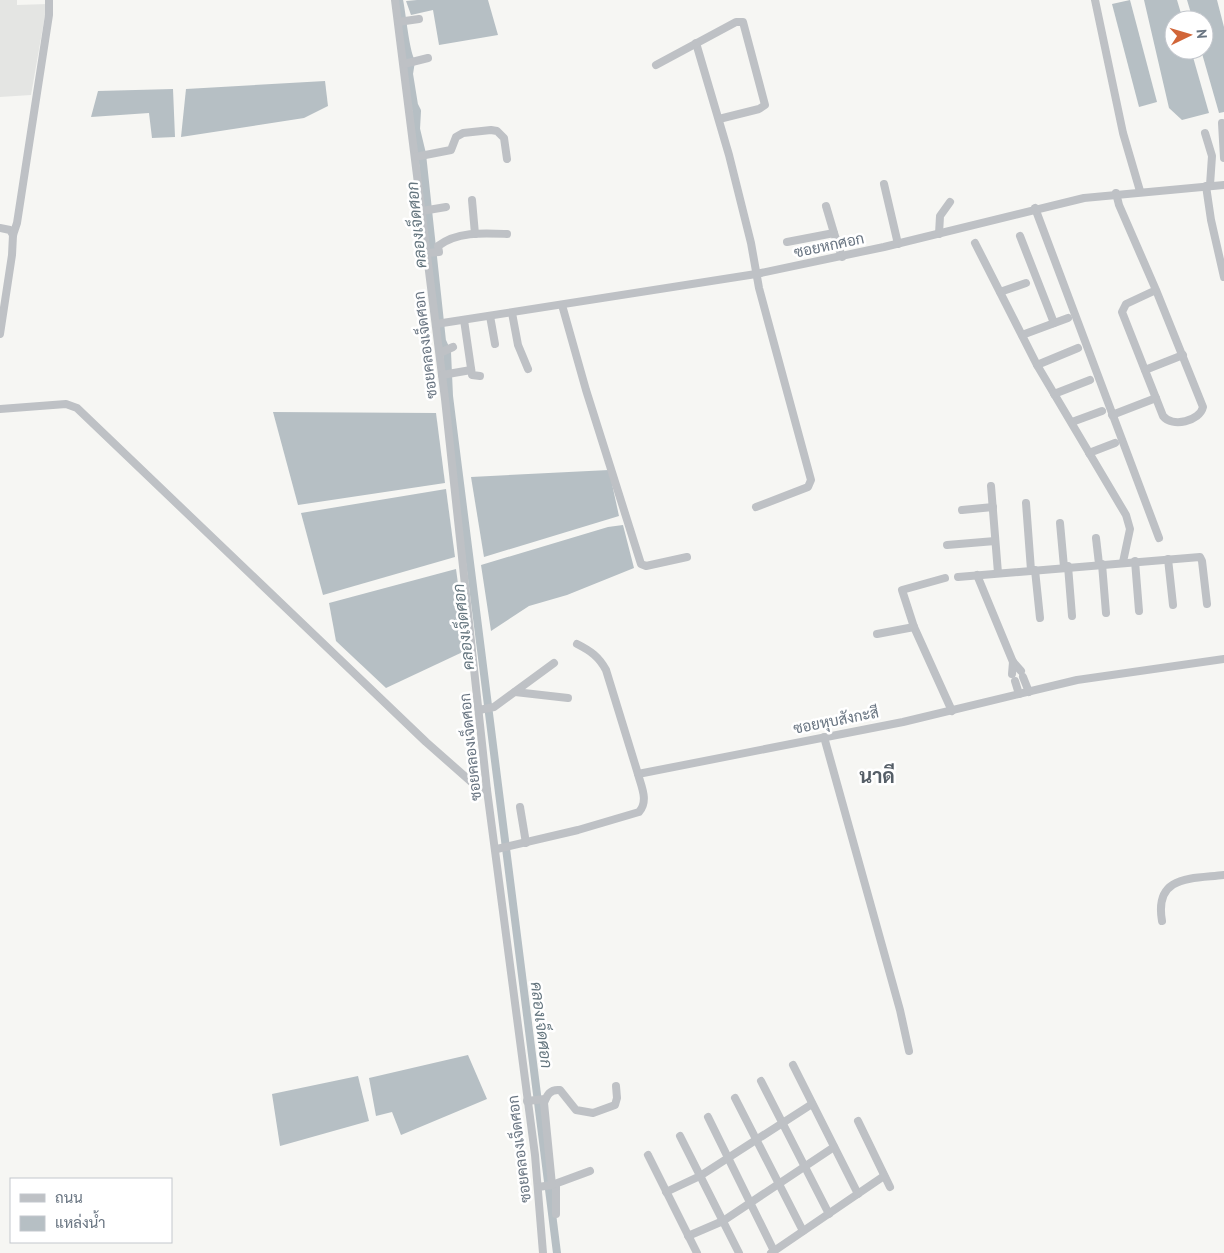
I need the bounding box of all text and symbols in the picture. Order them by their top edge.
north arrow [1164,10,1214,60]
text: N [1193,28,1211,39]
water label: คลองเจ็ดศอก [399,181,431,270]
street label: ซอยหกศอก [792,228,866,262]
street label: ซอยคลองเจ็ดศอก [408,290,441,400]
water label: คลองเจ็ดศอก [445,583,478,672]
street label: ซอยคลองเจ็ดศอก [454,692,485,802]
street label: ซอยหุบสังกะสี [792,702,881,740]
district label: นาดี [859,763,895,789]
water label: คลองเจ็ดศอก [527,980,560,1069]
street label: ซอยคลองเจ็ดศอก [502,1094,535,1204]
legend [10,1178,172,1243]
text: ถนน [55,1188,83,1207]
text: แหล่งน้ำ [55,1210,106,1232]

